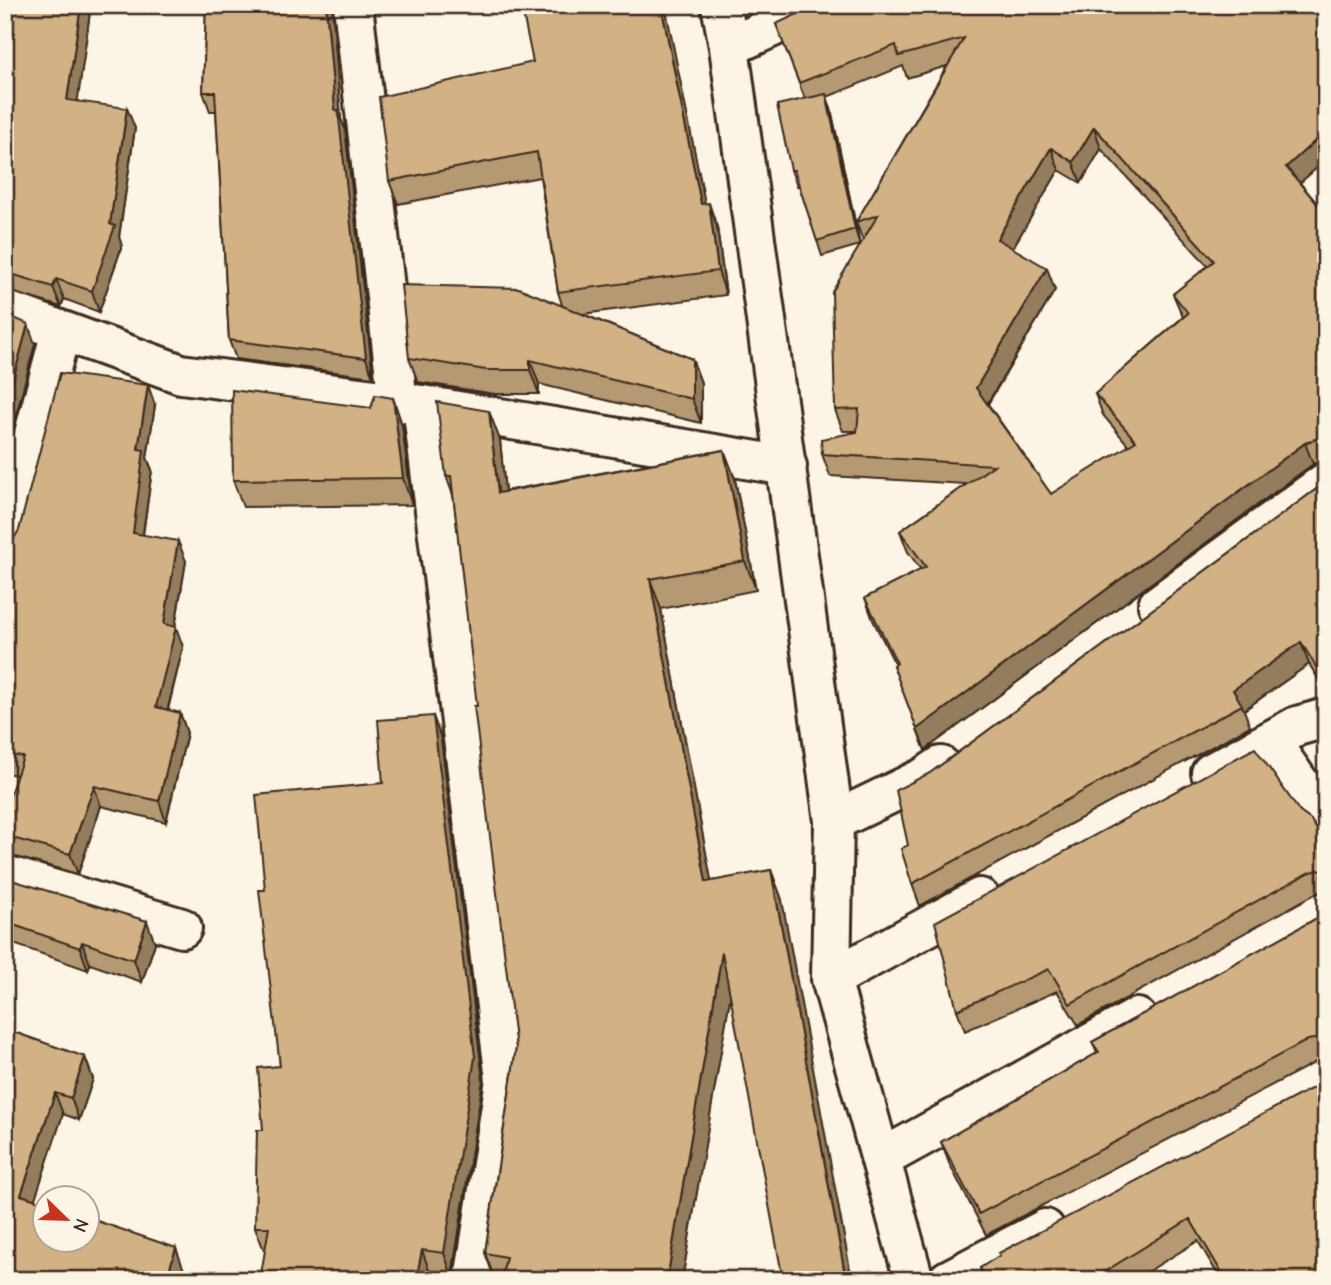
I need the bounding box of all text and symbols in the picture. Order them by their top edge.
north arrow [32,1184,102,1254]
text: N [68,1215,93,1235]

